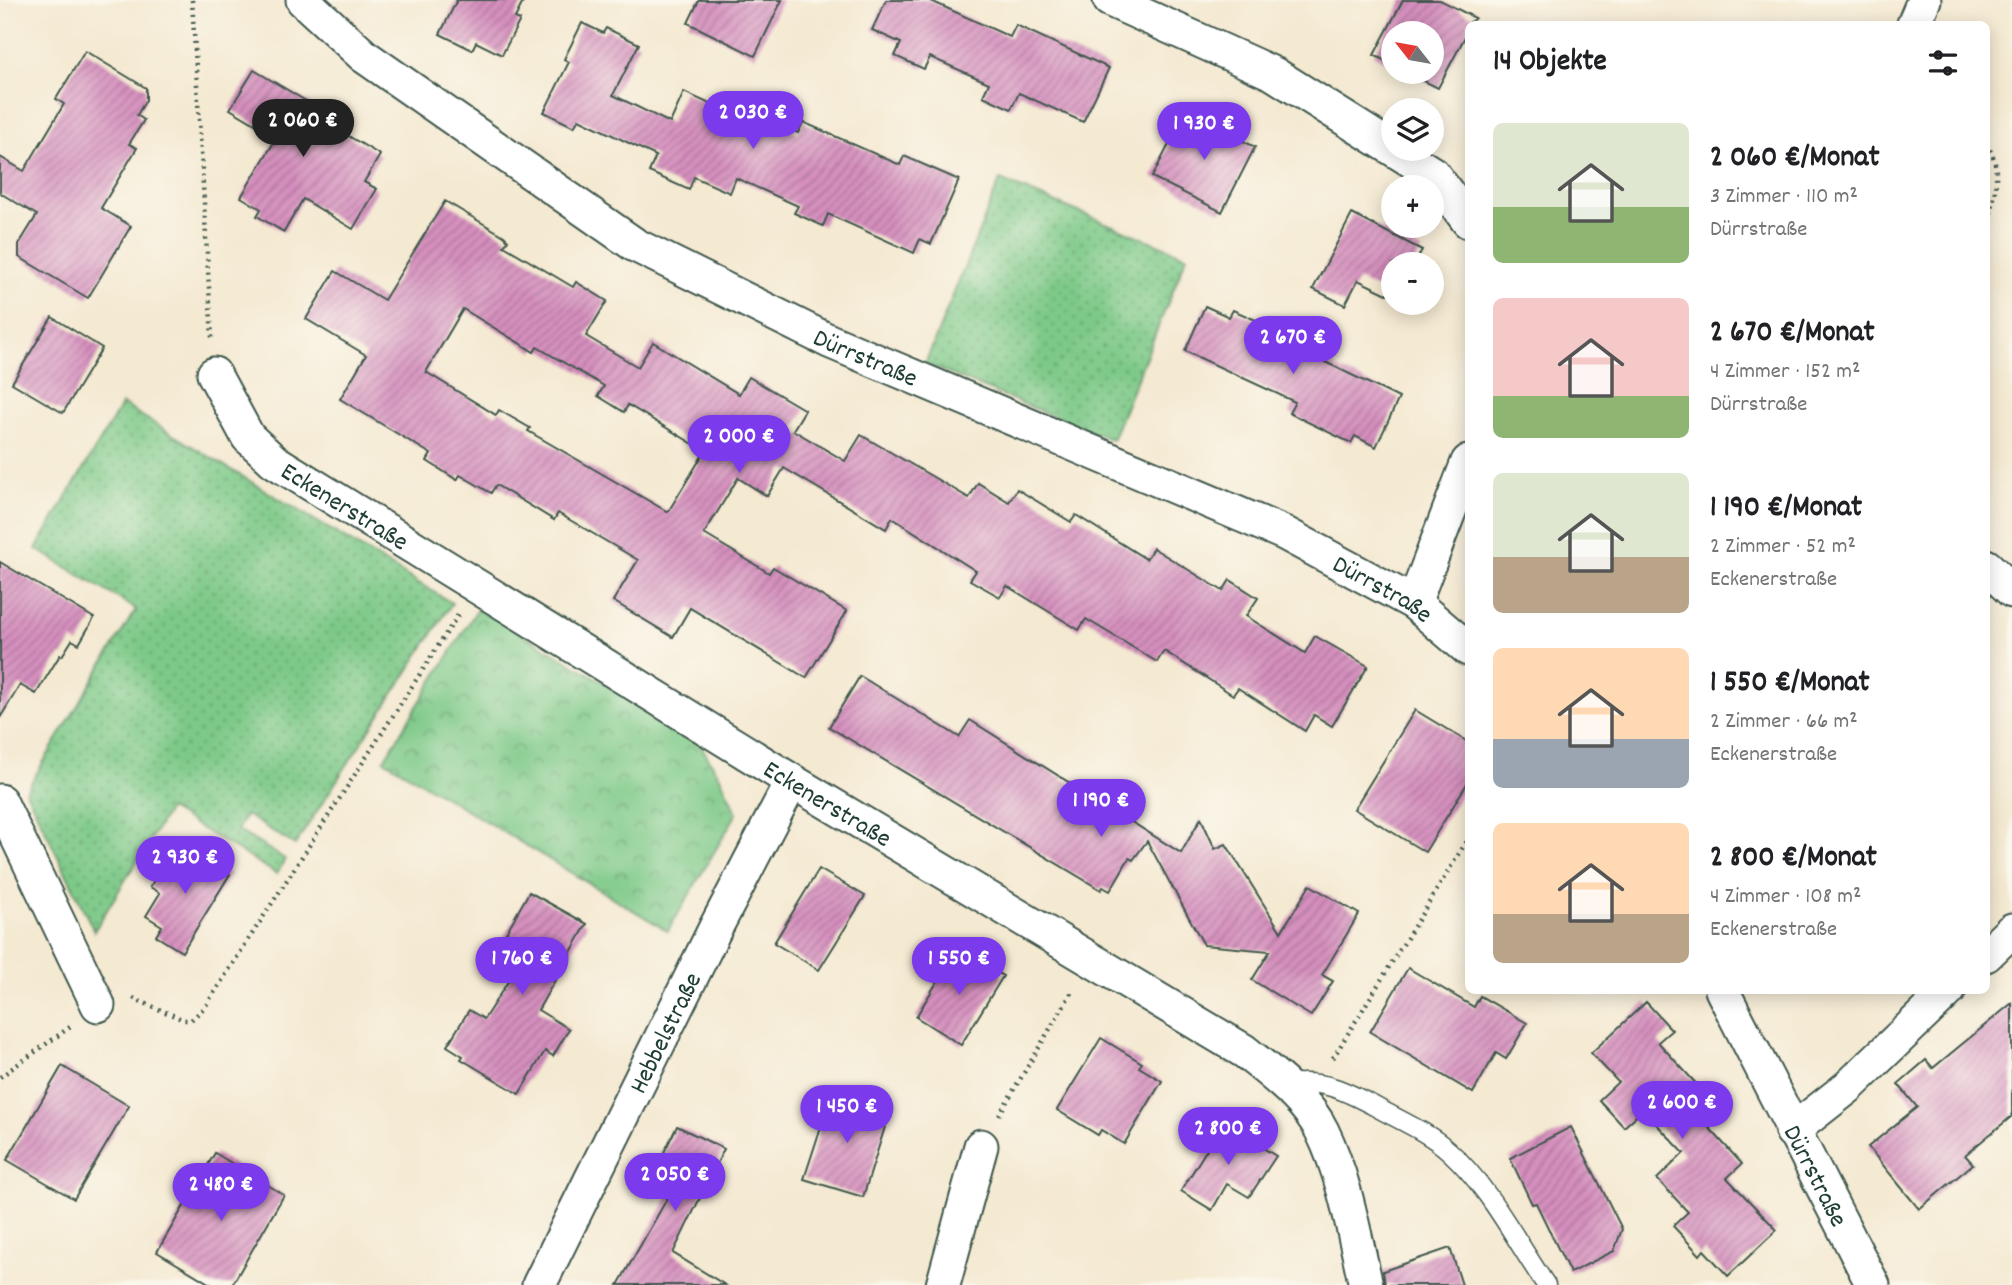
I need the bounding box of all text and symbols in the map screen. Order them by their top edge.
north arrow [1381,21,1444,84]
map controls [1381,21,1444,315]
text: 14 Objekte [1493,42,1607,85]
icon: filters [1924,44,1962,82]
pin: 2 030 € [688,92,818,151]
text: 2 030 € [719,97,787,130]
button: layers [1381,98,1444,161]
pin: 2 060 € [238,100,368,159]
pin: 1 930 € [1139,102,1269,162]
text: 2 060 € [268,105,338,138]
text: 1 930 € [1173,108,1235,141]
text: 2 060 €/Monat [1710,138,1879,181]
icon: home [1549,151,1633,235]
button: + [1381,175,1444,238]
text: 3 Zimmer · 110 m² [1710,181,1858,214]
text: Dürrstraße [1710,214,1807,247]
button: − [1381,252,1444,315]
text: 2 670 €/Monat [1710,313,1875,356]
pin: 2 670 € [1228,316,1358,376]
street label: Dürrstraße [806,321,923,398]
text: 2 670 € [1260,322,1326,355]
icon: home [1549,326,1633,410]
text: 4 Zimmer · 152 m² [1710,356,1860,389]
text: Dürrstraße [1710,389,1807,422]
pin: 2 000 € [674,416,804,475]
text: 2 000 € [703,421,775,454]
street label: Eckenerstraße [273,455,415,562]
text: 1 190 €/Monat [1710,488,1862,531]
icon: home [1549,501,1633,585]
text: 2 Zimmer · 52 m² [1710,531,1856,564]
street label: Dürrstraße [1325,547,1440,633]
text: Eckenerstraße [1710,564,1837,597]
text: 1 550 €/Monat [1710,663,1870,706]
icon: home [1549,676,1633,760]
text: 2 Zimmer · 66 m² [1710,706,1858,739]
text: Eckenerstraße [1710,739,1837,772]
street label: Eckenerstraße [755,753,898,858]
pin: 1 190 € [1036,780,1166,839]
text: 1 190 € [1073,785,1129,818]
pin: 2 930 € [120,836,250,896]
text: 2 800 €/Monat [1710,838,1877,881]
text: 2 930 € [152,842,218,875]
icon: home [1549,851,1633,935]
text: 4 Zimmer · 108 m² [1710,881,1861,914]
text: Eckenerstraße [1710,914,1837,947]
pin: 1 760 € [457,937,587,997]
pin: 1 550 € [894,937,1024,997]
text: 1 760 € [491,943,553,976]
text: 1 550 € [928,943,990,976]
street label: Hebbelstraße [621,967,713,1101]
pin: 2 600 € [1617,1082,1747,1141]
pin: 1 450 € [782,1086,912,1145]
text: 2 600 € [1647,1087,1717,1120]
text: 1 450 € [816,1091,878,1124]
pin: 2 800 € [1163,1108,1293,1167]
text: 2 800 € [1194,1113,1262,1146]
street label: Dürrstraße [1772,1119,1855,1234]
pin: 2 050 € [610,1154,740,1213]
text: 2 050 € [640,1159,710,1192]
pin: 2 480 € [156,1164,286,1223]
text: 2 480 € [189,1169,253,1202]

